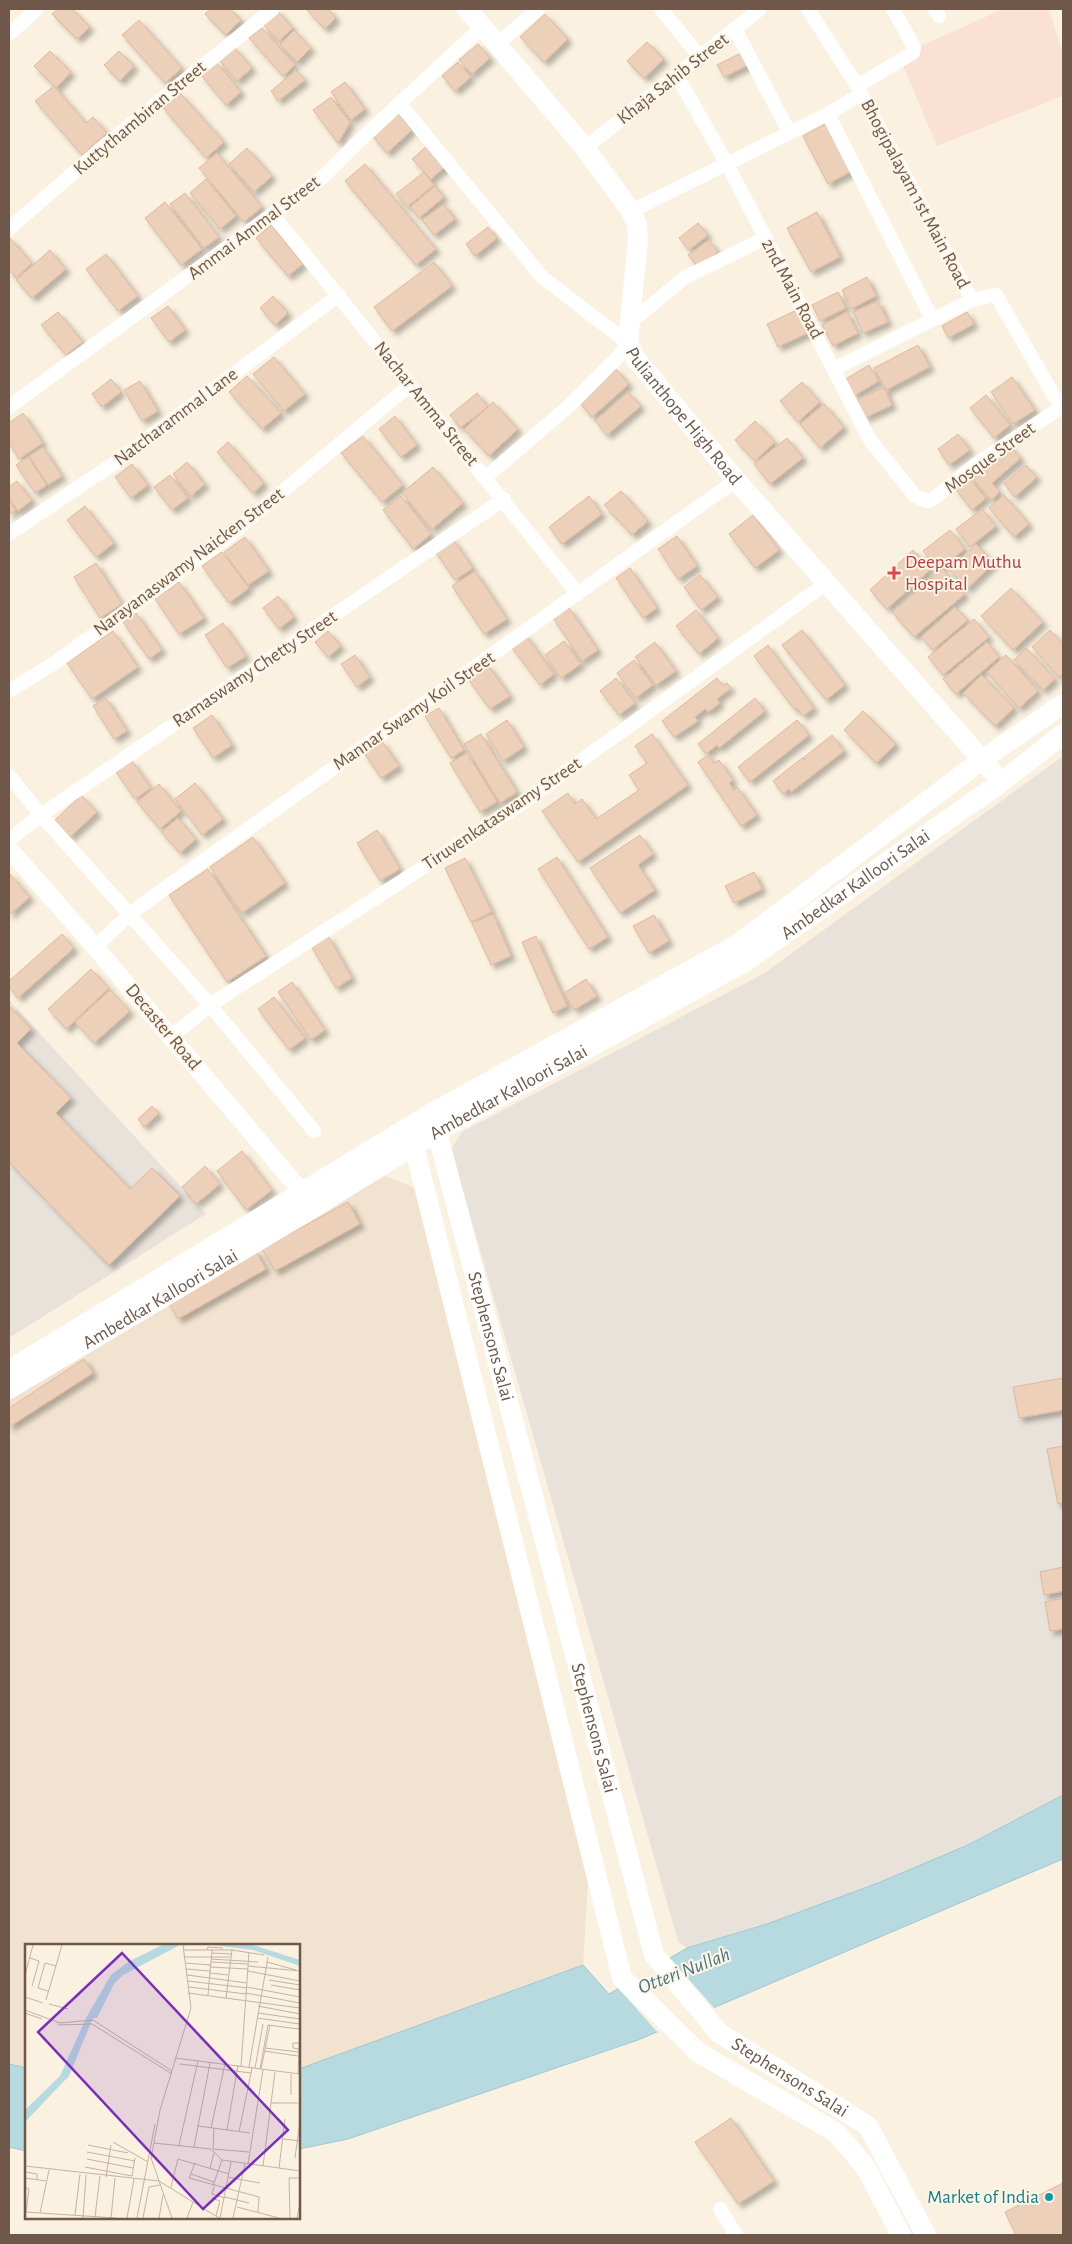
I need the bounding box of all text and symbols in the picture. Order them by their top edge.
street label: Khaja Sahib Street [614,30,732,128]
street label: Kuttythambiran Street [70,57,210,179]
street label: Bhogipalayam 1st Main Road [857,96,973,292]
street label: Ammai Ammal Street [184,172,324,284]
street label: 2nd Main Road [758,236,826,342]
street label: Nachar Amma Street [370,338,482,470]
street label: Pulianthope High Road [622,344,745,488]
street label: Natcharammal Lane [111,364,241,470]
street label: Mosque Street [941,419,1039,497]
street label: Narayanaswamy Naicken Street [90,484,288,640]
place label: Deepam Muthu Hospital [905,553,1022,594]
marker: Deepam Muthu Hospital [887,566,901,580]
street label: Ramaswamy Chetty Street [169,607,341,731]
street label: Mannar Swamy Koil Street [330,648,498,774]
street label: Tiruvenkataswamy Street [419,754,585,874]
street label: Ambedkar Kalloori Salai [778,826,933,943]
street label: Decaster Road [122,980,204,1074]
street label: Ambedkar Kalloori Salai [426,1041,590,1143]
street label: Ambedkar Kalloori Salai [79,1246,241,1352]
street label: Stephensons Salai [465,1269,517,1403]
street label: Stephensons Salai [568,1661,620,1795]
inset map [25,1944,300,2219]
water label: Otteri Nullah [635,1944,733,1998]
street label: Stephensons Salai [728,2034,852,2121]
place label: Market of India [927,2188,1039,2207]
marker: Market of India [1043,2191,1055,2203]

